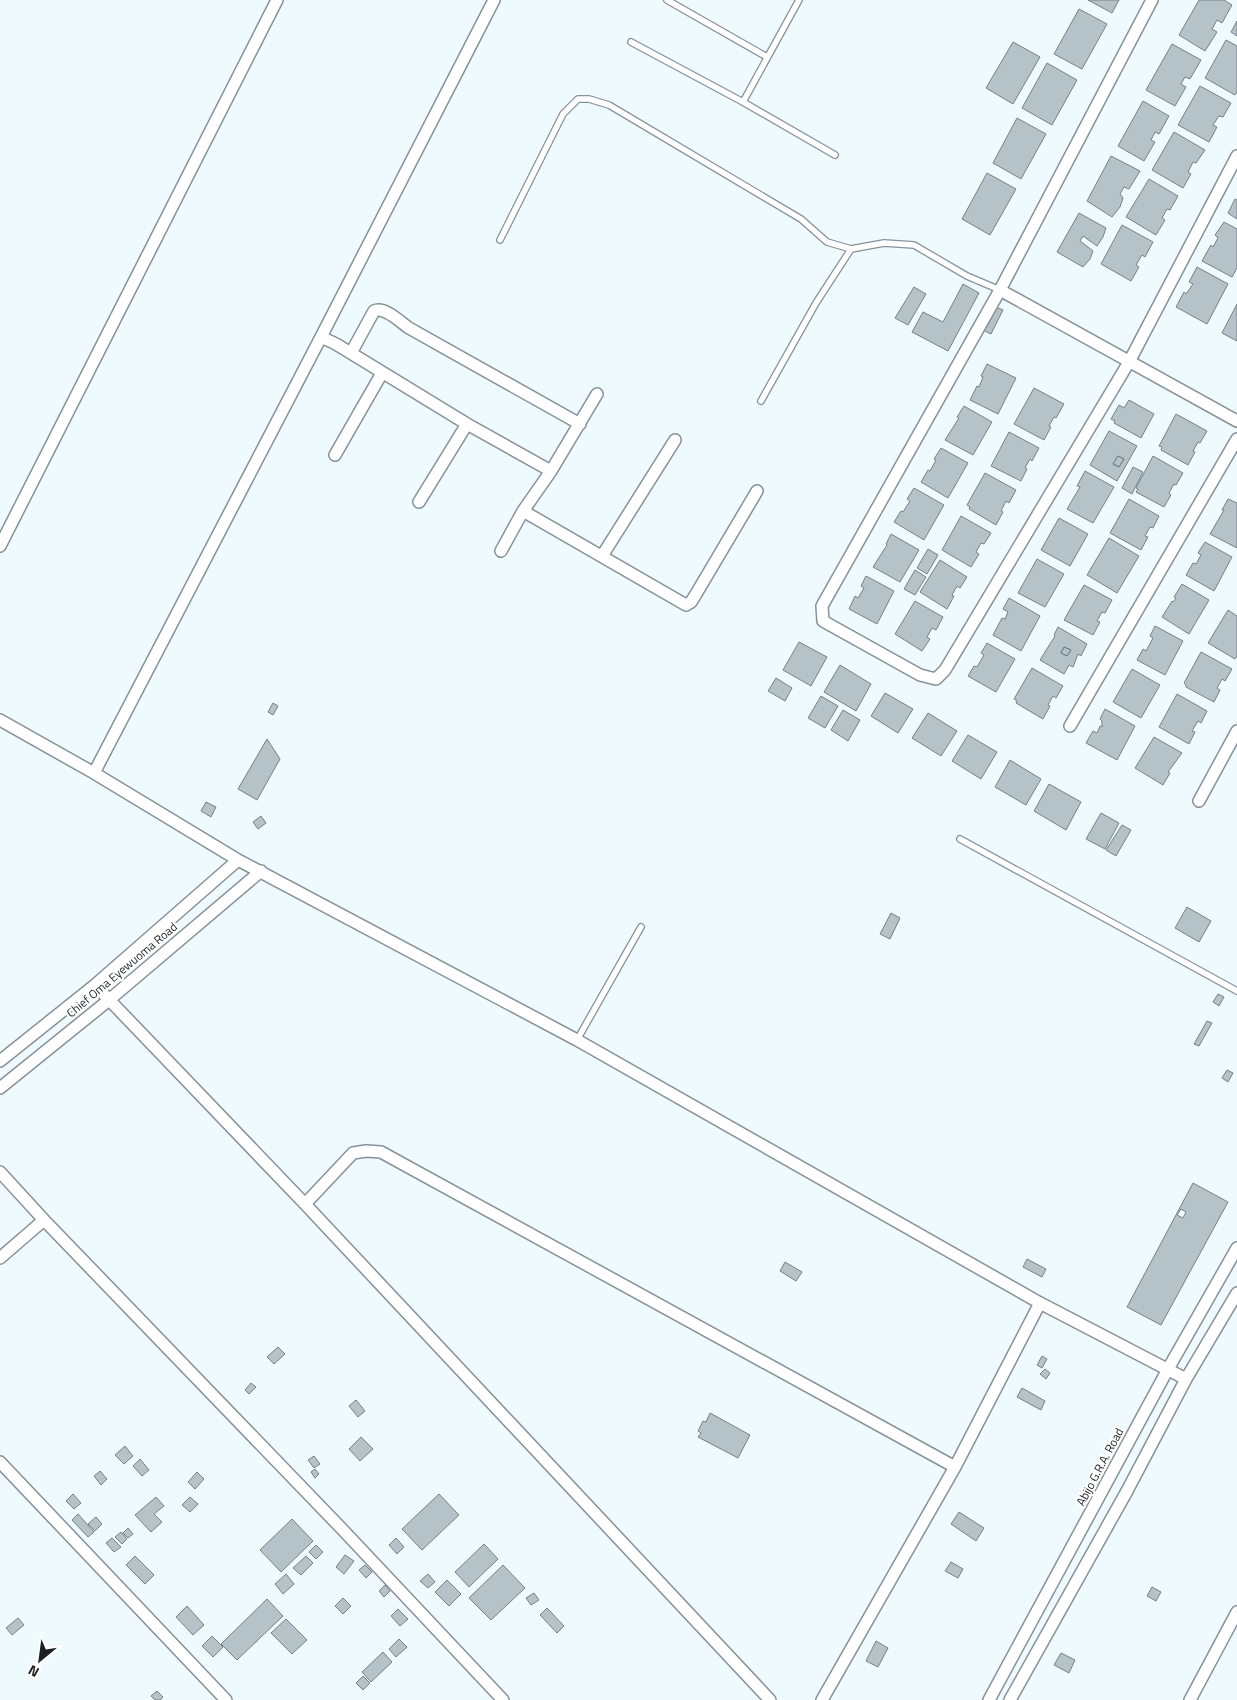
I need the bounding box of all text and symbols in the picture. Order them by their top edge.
street label: Chief Oma Eyewuoma Road [62,917,181,1022]
street label: Abijo G.R.A. Road [1071,1424,1128,1509]
north arrow [15,1635,65,1685]
text: N [24,1660,43,1683]

